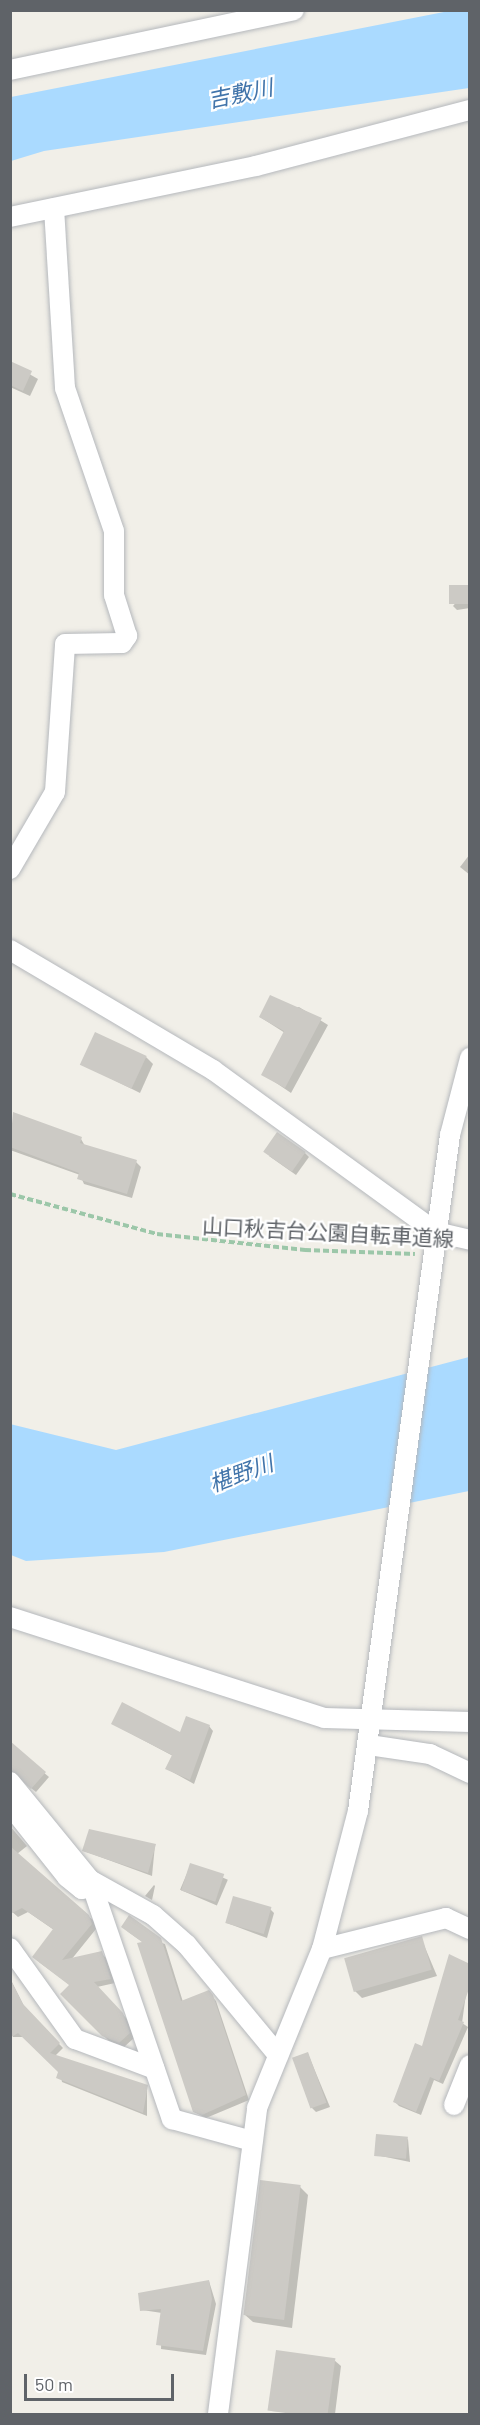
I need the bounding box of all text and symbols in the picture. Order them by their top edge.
water label: 吉敷川 [205,73,275,113]
street label: 山口秋吉台公園自転車道線 [202,1213,454,1251]
water label: 椹野川 [205,1449,277,1497]
scale bar [27,2362,177,2400]
text: 50 m [35,2373,73,2395]

